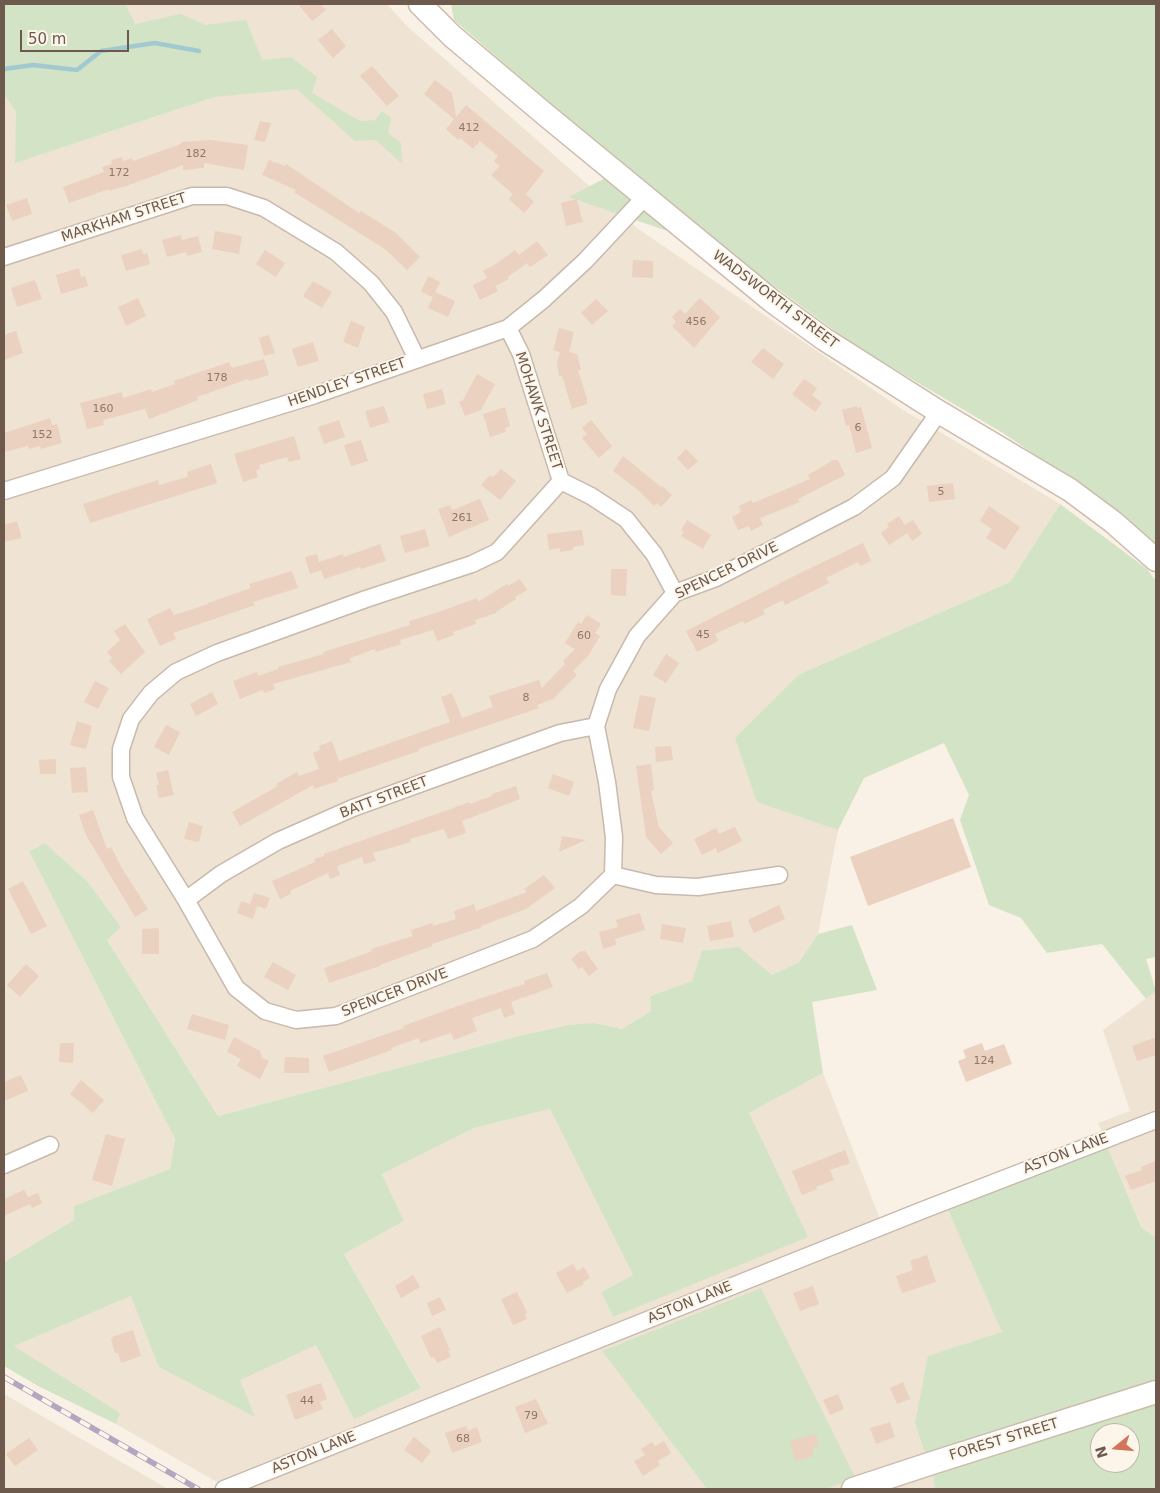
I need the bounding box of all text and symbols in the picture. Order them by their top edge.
scale bar [22,20,131,52]
text: 50 m [28,30,66,48]
house number: 412 [459,121,479,135]
house number: 182 [186,147,206,161]
house number: 172 [109,166,129,180]
street label: MARKHAM STREET [59,190,189,246]
street label: WADSWORTH STREET [709,247,841,353]
house number: 456 [686,315,706,329]
street label: MOHAWK STREET [511,350,565,472]
street label: HENDLEY STREET [286,355,408,411]
house number: 178 [207,371,227,385]
house number: 160 [93,402,113,416]
house number: 6 [855,421,861,435]
house number: 152 [32,428,52,442]
house number: 5 [938,485,944,499]
house number: 261 [452,511,472,525]
street label: SPENCER DRIVE [673,539,781,603]
house number: 45 [696,628,710,642]
house number: 60 [577,629,591,643]
house number: 8 [523,691,529,705]
street label: BATT STREET [338,774,430,822]
street label: SPENCER DRIVE [339,965,451,1021]
house number: 124 [974,1054,994,1068]
street label: ASTON LANE [1021,1130,1111,1178]
street label: ASTON LANE [645,1278,735,1328]
house number: 44 [300,1394,314,1408]
house number: 79 [524,1409,538,1423]
street label: FOREST STREET [948,1415,1060,1465]
north arrow [1090,1423,1140,1473]
street label: ASTON LANE [269,1428,359,1478]
house number: 68 [456,1432,470,1446]
text: N [1092,1444,1111,1460]

